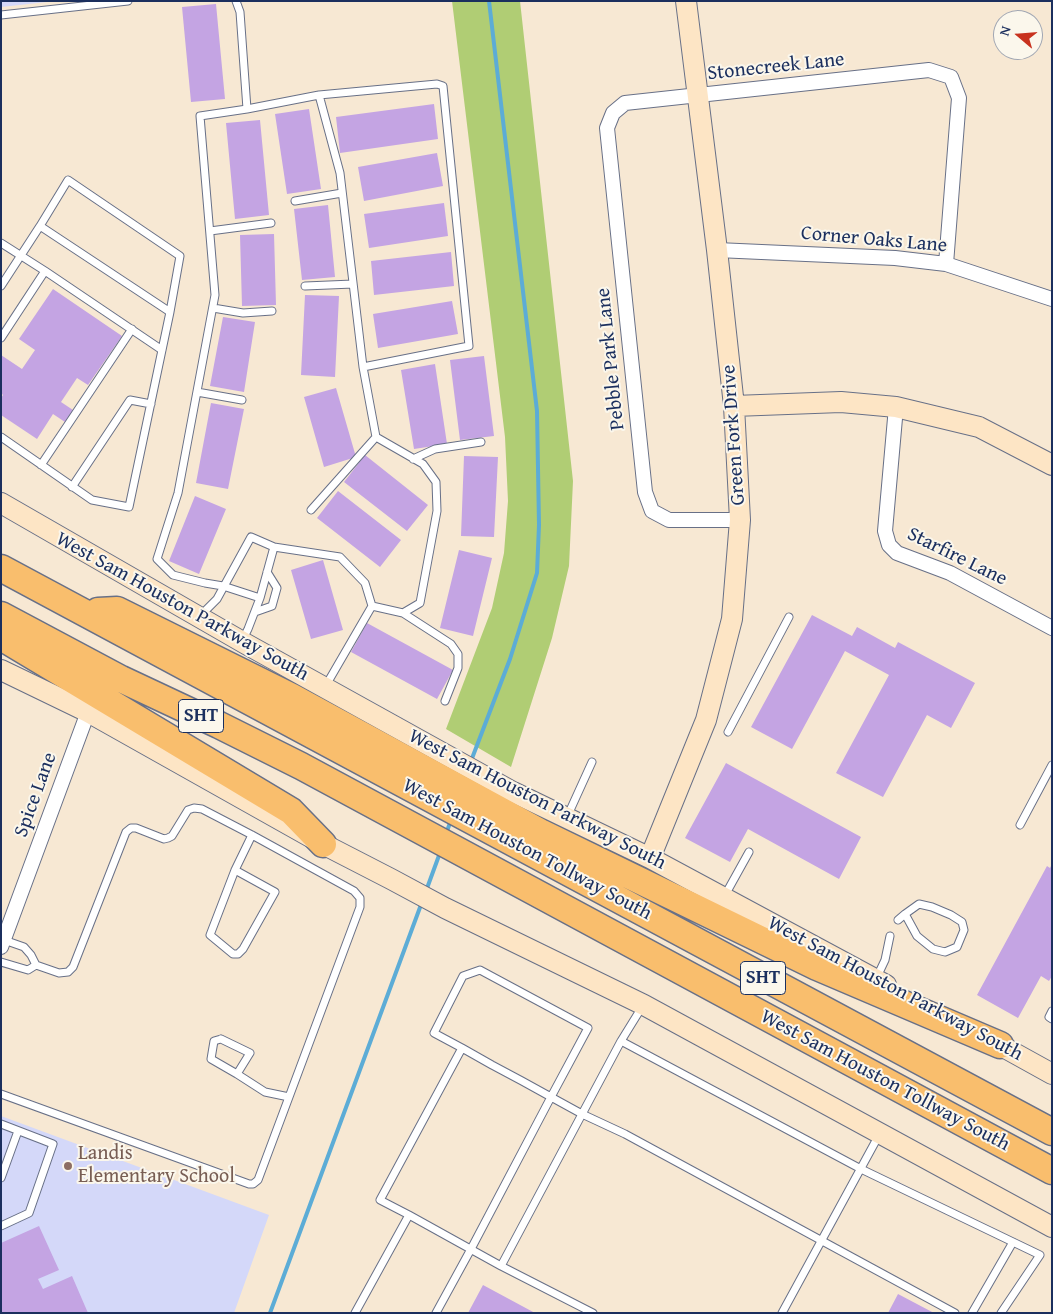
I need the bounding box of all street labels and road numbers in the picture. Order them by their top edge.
street label: Stonecreek Lane [706,48,846,86]
street label: Corner Oaks Lane [800,222,948,258]
street label: Pebble Park Lane [592,287,630,431]
street label: Green Fork Drive [717,364,751,506]
street label: Starfire Lane [903,523,1011,591]
street label: West Sam Houston Parkway South [51,527,313,687]
road number: SHT [178,699,224,732]
street label: West Sam Houston Parkway South [404,724,670,876]
street label: Spice Lane [10,749,62,841]
street label: West Sam Houston Tollway South [398,774,656,926]
street label: West Sam Houston Parkway South [763,911,1027,1067]
road number: SHT [740,961,786,994]
street label: West Sam Houston Tollway South [756,1005,1014,1157]

